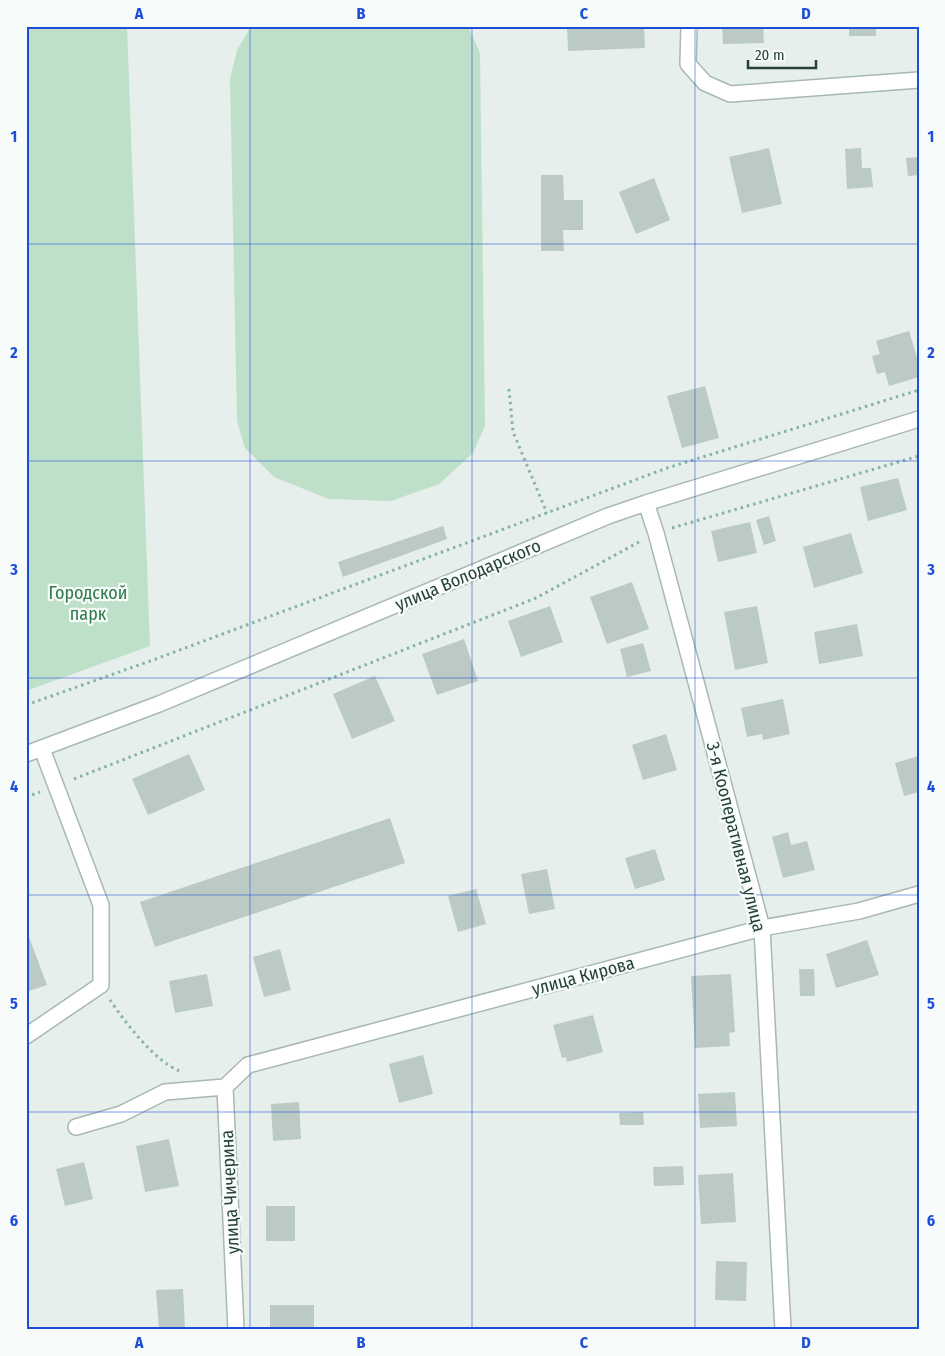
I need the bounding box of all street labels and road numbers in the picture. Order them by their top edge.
street label: улица Володарского [392,534,544,616]
street label: 3-я Кооперативная улица [702,740,770,934]
street label: улица Кирова [529,952,637,1000]
street label: улица Чичерина [216,1129,244,1255]

